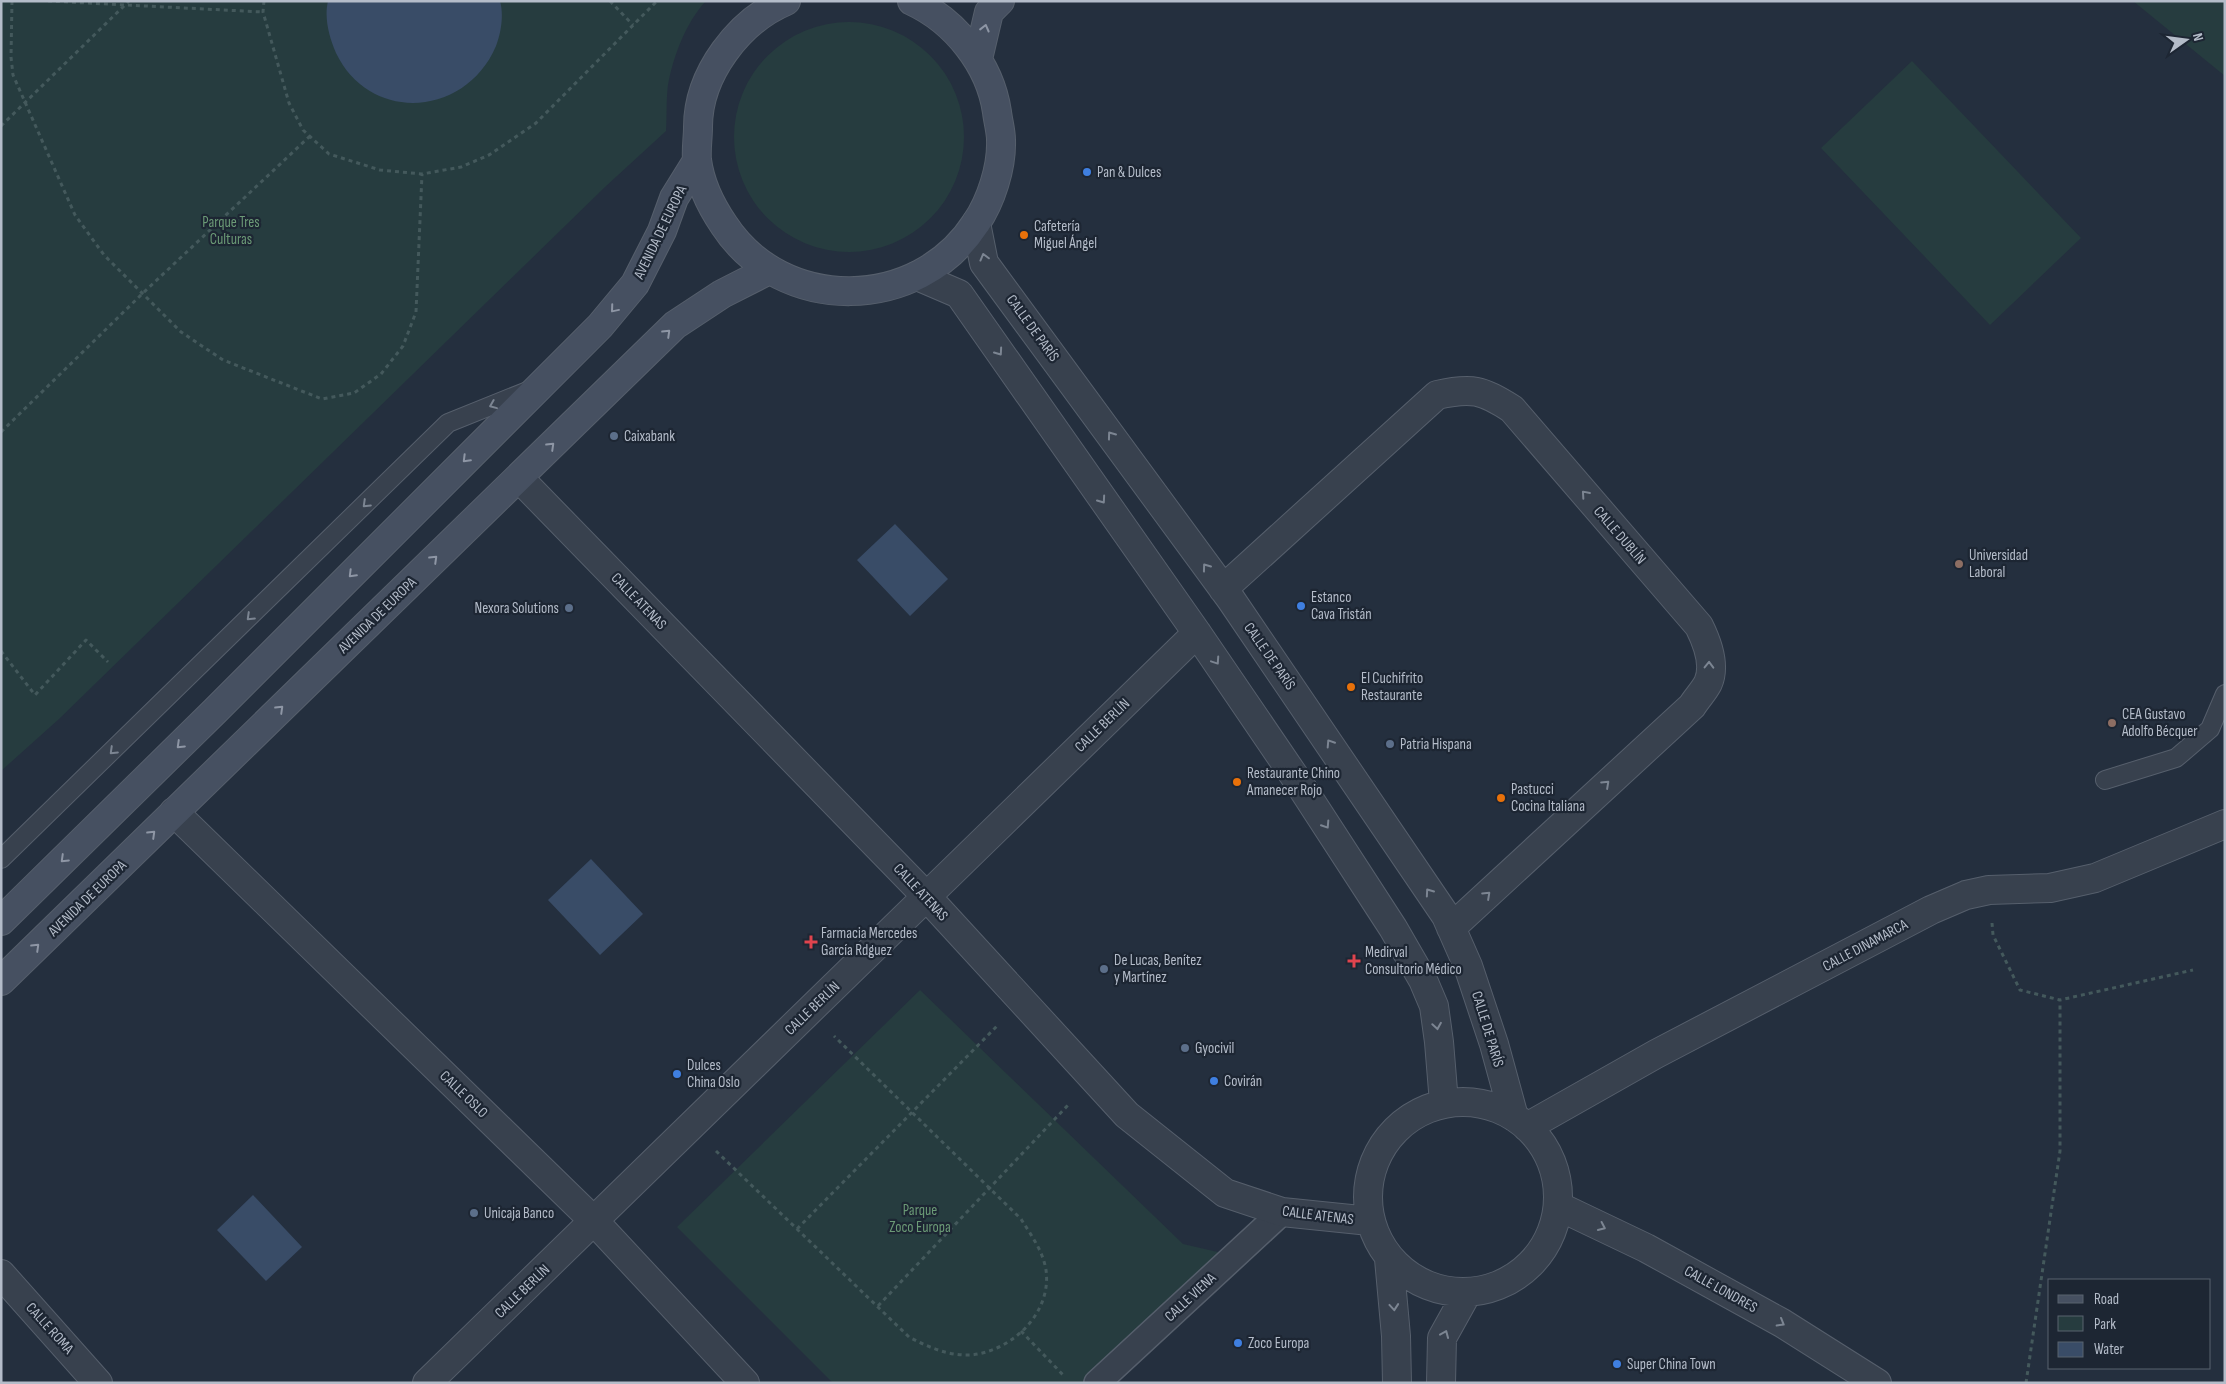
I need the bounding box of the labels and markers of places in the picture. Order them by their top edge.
place label: Pan & Dulces [1097,163,1161,182]
marker: Pan & Dulces [1081,166,1093,178]
place label: Cafetería Miguel Ángel [1034,217,1097,253]
marker: Cafetería Miguel Ángel [1018,229,1030,241]
place label: Caixabank [624,427,675,446]
marker: Caixabank [608,430,620,442]
place label: Universidad Laboral [1969,546,2028,582]
marker: Universidad Laboral [1953,558,1965,570]
place label: Estanco Cava Tristán [1311,588,1372,624]
place label: Nexora Solutions [475,599,559,618]
marker: Estanco Cava Tristán [1295,600,1307,612]
marker: Nexora Solutions [563,602,575,614]
place label: El Cuchifrito Restaurante [1361,669,1423,705]
marker: El Cuchifrito Restaurante [1345,681,1357,693]
place label: CEA Gustavo Adolfo Bécquer [2121,705,2198,741]
marker: CEA Gustavo Adolfo Bécquer [2106,717,2118,729]
place label: Patria Hispana [1400,735,1472,754]
marker: Patria Hispana [1384,738,1396,750]
place label: Restaurante Chino Amanecer Rojo [1246,764,1340,800]
marker: Restaurante Chino Amanecer Rojo [1231,776,1243,788]
place label: Pastucci Cocina Italiana [1511,780,1585,816]
marker: Pastucci Cocina Italiana [1495,792,1507,804]
place label: Farmacia Mercedes García Rdguez [821,924,918,960]
marker: Farmacia Mercedes García Rdguez [805,936,817,948]
place label: Medirval Consultorio Médico [1365,943,1462,979]
place label: De Lucas, Benítez y Martínez [1114,951,1202,987]
marker: Medirval Consultorio Médico [1347,954,1361,968]
marker: De Lucas, Benítez y Martínez [1098,963,1110,975]
place label: Gyocivil [1195,1039,1234,1058]
marker: Gyocivil [1179,1042,1191,1054]
place label: Dulces China Oslo [687,1056,740,1092]
marker: Dulces China Oslo [671,1068,683,1080]
place label: Covirán [1224,1072,1262,1091]
marker: Covirán [1208,1075,1220,1087]
place label: Unicaja Banco [484,1204,554,1223]
marker: Unicaja Banco [468,1207,480,1219]
place label: Zoco Europa [1248,1334,1310,1353]
marker: Zoco Europa [1232,1337,1244,1349]
place label: Super China Town [1627,1355,1716,1374]
marker: Super China Town [1611,1358,1623,1370]

